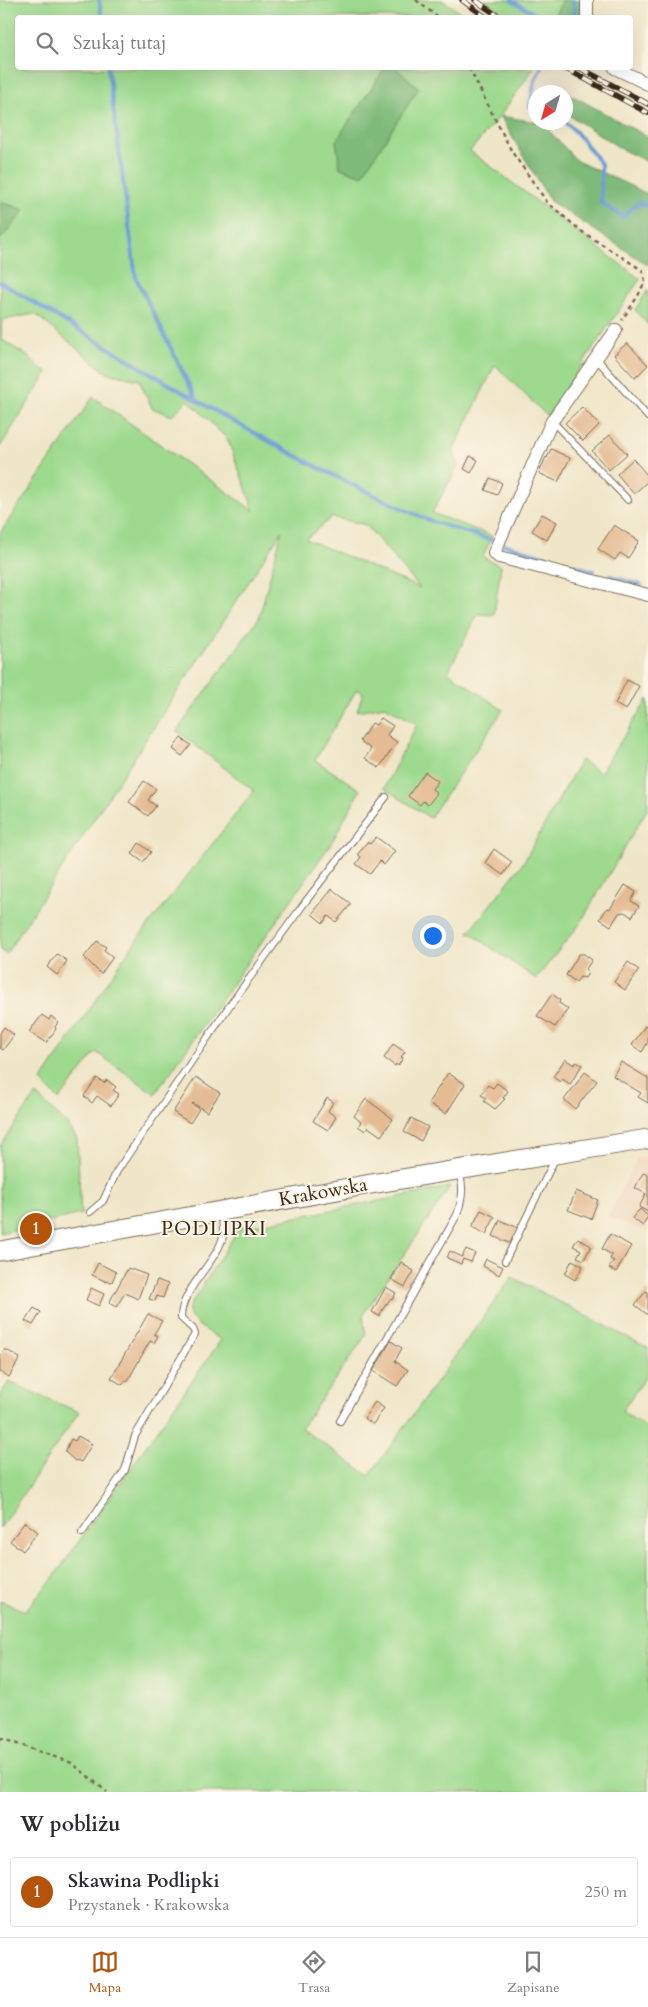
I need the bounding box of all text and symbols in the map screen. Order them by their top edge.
search box [15,15,633,70]
icon: search [33,29,61,57]
text: Szukaj tutaj [73,30,166,56]
north arrow [528,85,573,130]
your location [420,923,446,949]
street label: Krakowska [277,1171,369,1213]
pin: 1 [20,1210,52,1248]
district label: PODLIPKI [161,1215,267,1242]
text: W pobliżu [20,1810,121,1839]
text: Skawina Podlipki [68,1868,220,1894]
text: 1 [33,1881,41,1903]
text: 250 m [585,1881,627,1903]
text: Przystanek · Krakowska [68,1894,229,1916]
tab: Mapa [88,1948,121,1997]
tab: Trasa [298,1948,330,1997]
tab: Zapisane [507,1948,560,1997]

